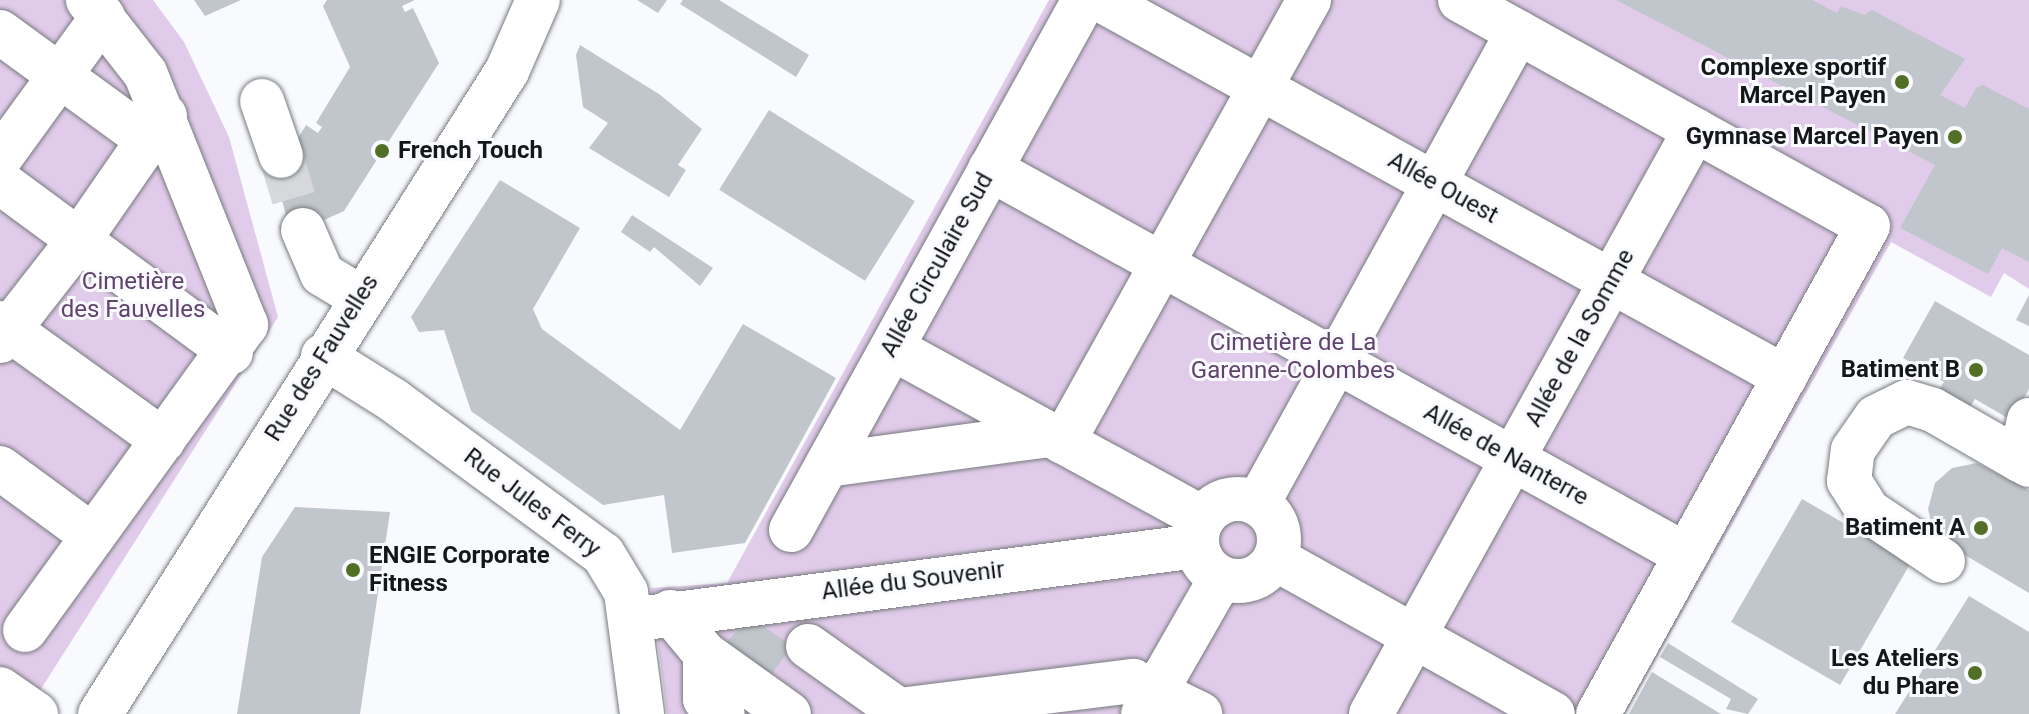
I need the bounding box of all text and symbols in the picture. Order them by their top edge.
place label: Complexe sportif Marcel Payen [1700,54,1886,110]
marker: Complexe sportif Marcel Payen [1893,73,1911,91]
place label: Gymnase Marcel Payen [1686,123,1939,151]
marker: Gymnase Marcel Payen [1946,128,1964,146]
place label: French Touch [398,137,544,165]
marker: French Touch [373,142,391,160]
street label: Allée Ouest [1383,146,1503,230]
street label: Allée Circulaire Sud [874,168,1000,362]
street label: Allée de la Somme [1519,244,1641,432]
park label: Cimetière des Fauvelles [61,268,205,324]
street label: Rue des Fauvelles [259,269,385,447]
park label: Cimetière de La Garenne-Colombes [1191,329,1395,385]
place label: Batiment B [1841,356,1960,384]
marker: Batiment B [1967,361,1985,379]
street label: Allée de Nanterre [1419,398,1593,512]
street label: Rue Jules Ferry [458,442,606,564]
place label: Batiment A [1845,514,1965,542]
marker: Batiment A [1972,519,1990,537]
place label: ENGIE Corporate Fitness [369,542,550,598]
street label: Allée du Souvenir [820,555,1006,607]
marker: ENGIE Corporate Fitness [344,561,362,579]
place label: Les Ateliers du Phare [1831,645,1959,701]
marker: Les Ateliers du Phare [1966,664,1984,682]

